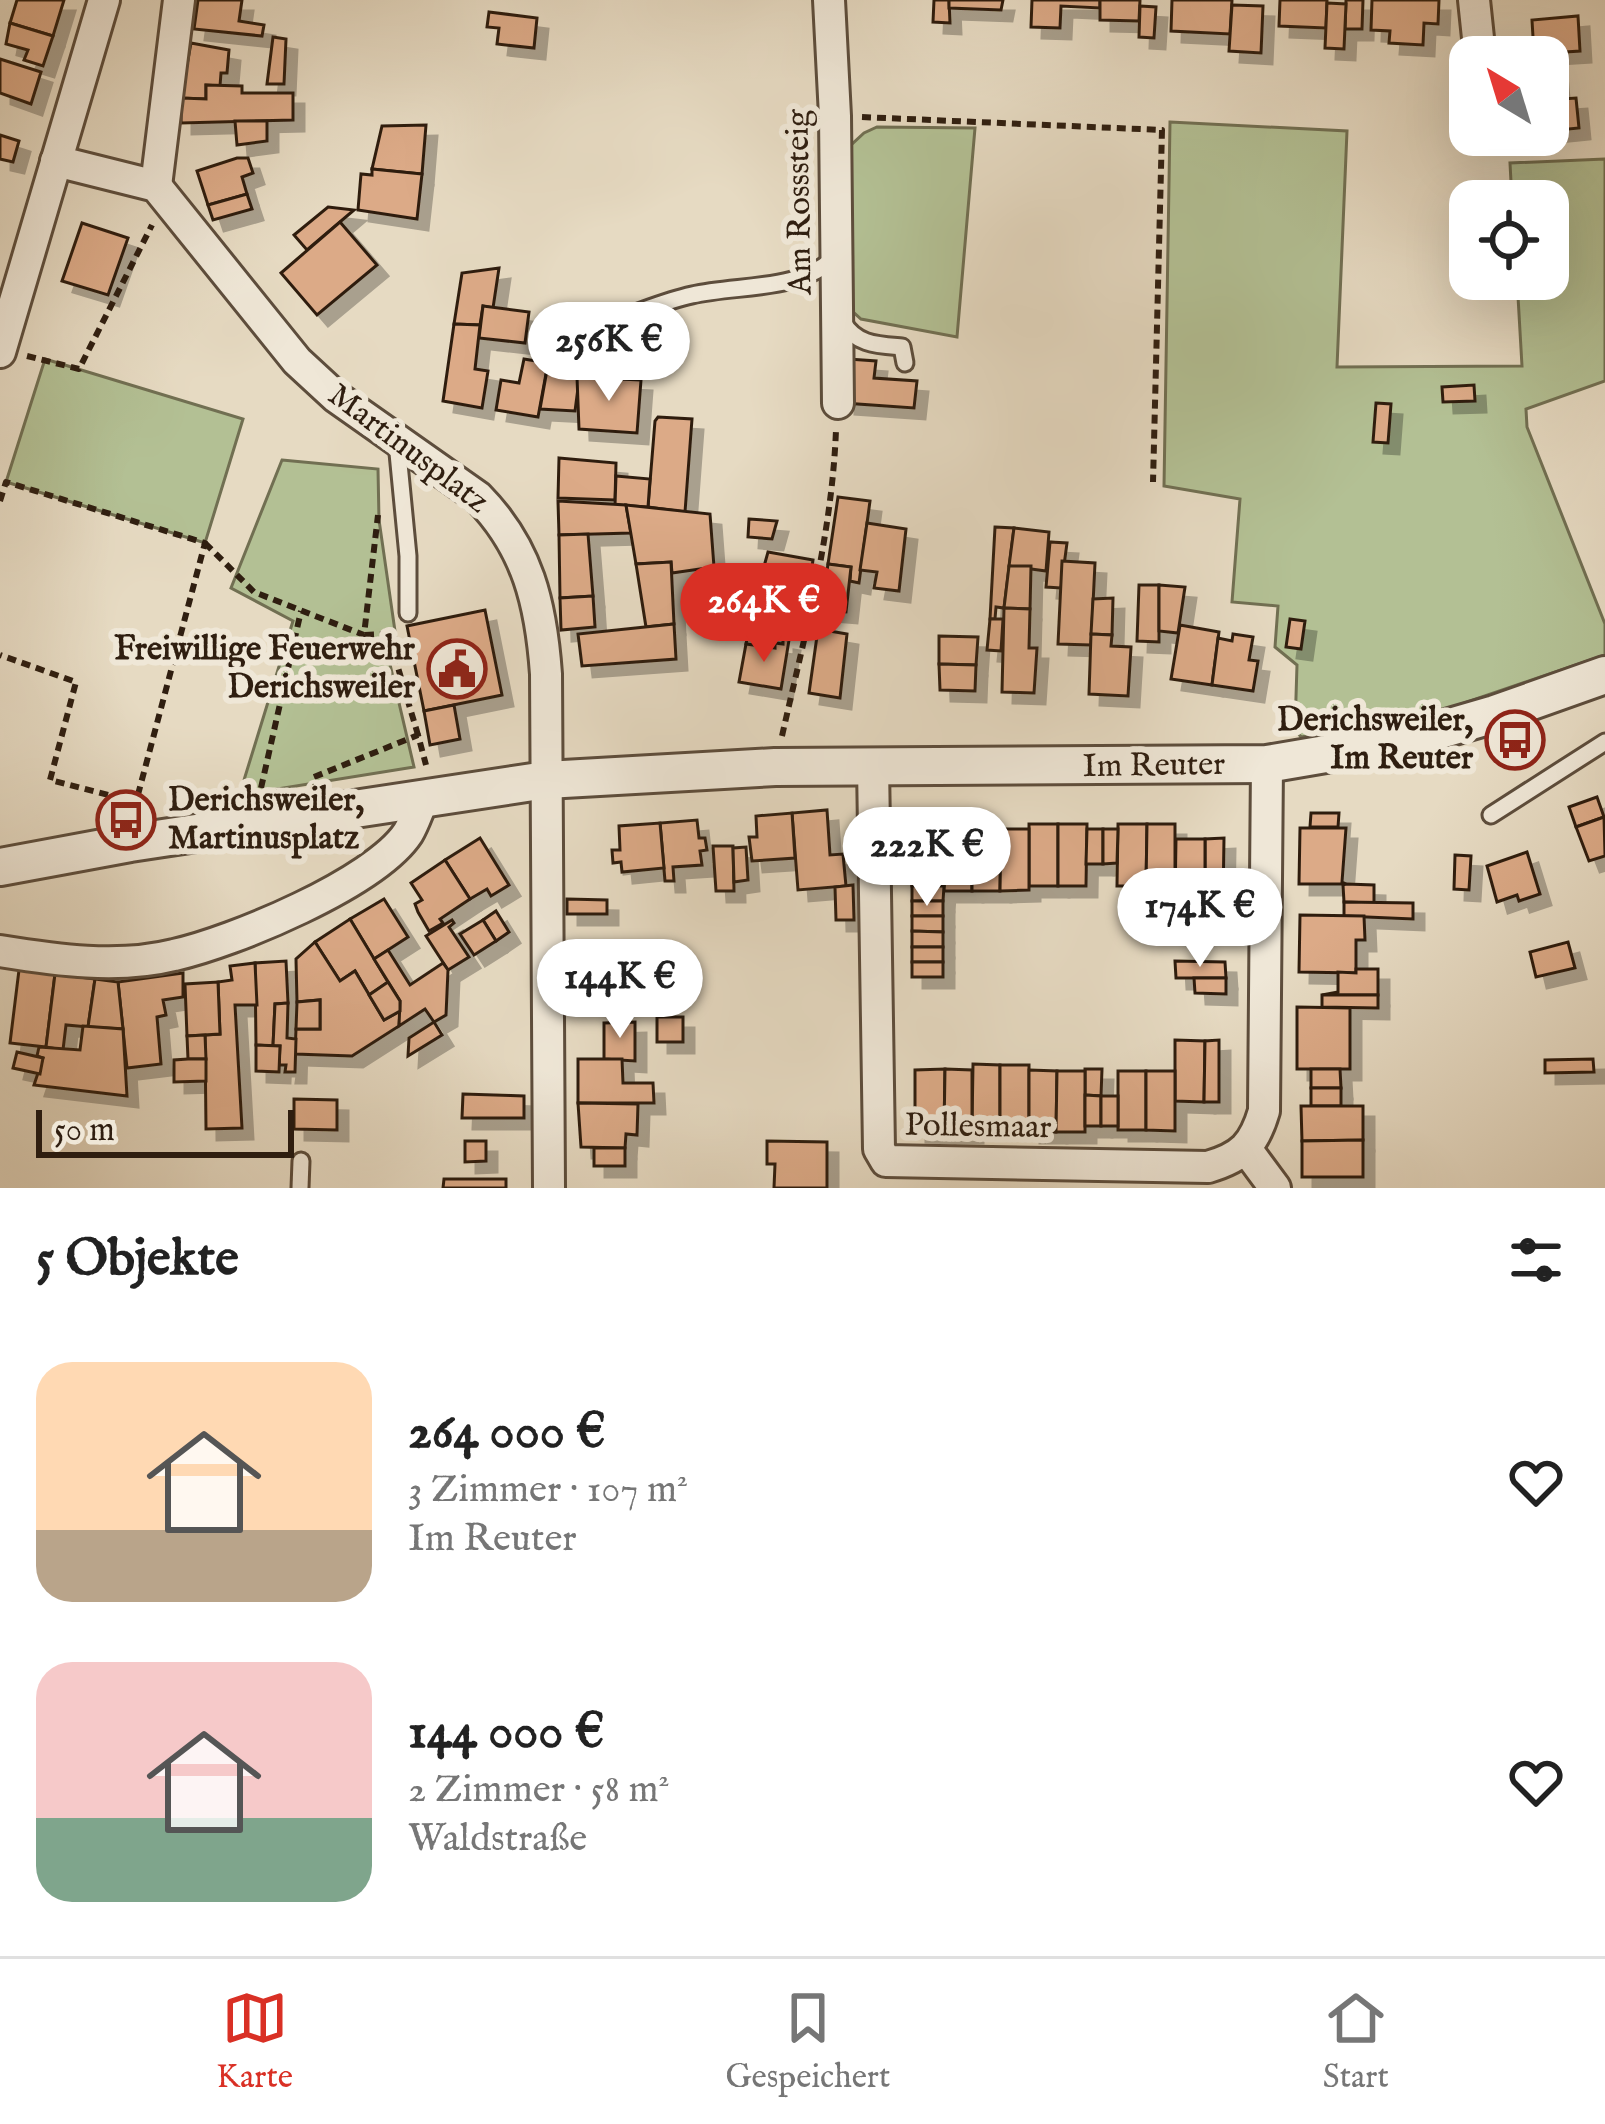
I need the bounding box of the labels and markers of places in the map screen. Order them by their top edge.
pin: 256K € [511,302,707,404]
pin: 264K € [666,563,862,665]
place label: Freiwillige Feuerwehr Derichsweiler [114,629,416,709]
public building icon: Freiwillige Feuerwehr Derichsweiler [426,638,488,700]
place label: Derichsweiler, Im Reuter [1277,700,1474,780]
bus stop icon: Derichsweiler, Im Reuter [1484,709,1546,771]
place label: Derichsweiler, Martinusplatz [168,780,364,860]
bus stop icon: Derichsweiler, Martinusplatz [95,789,157,851]
pin: 222K € [829,807,1025,909]
pin: 174K € [1102,868,1298,970]
pin: 144K € [522,939,718,1041]

